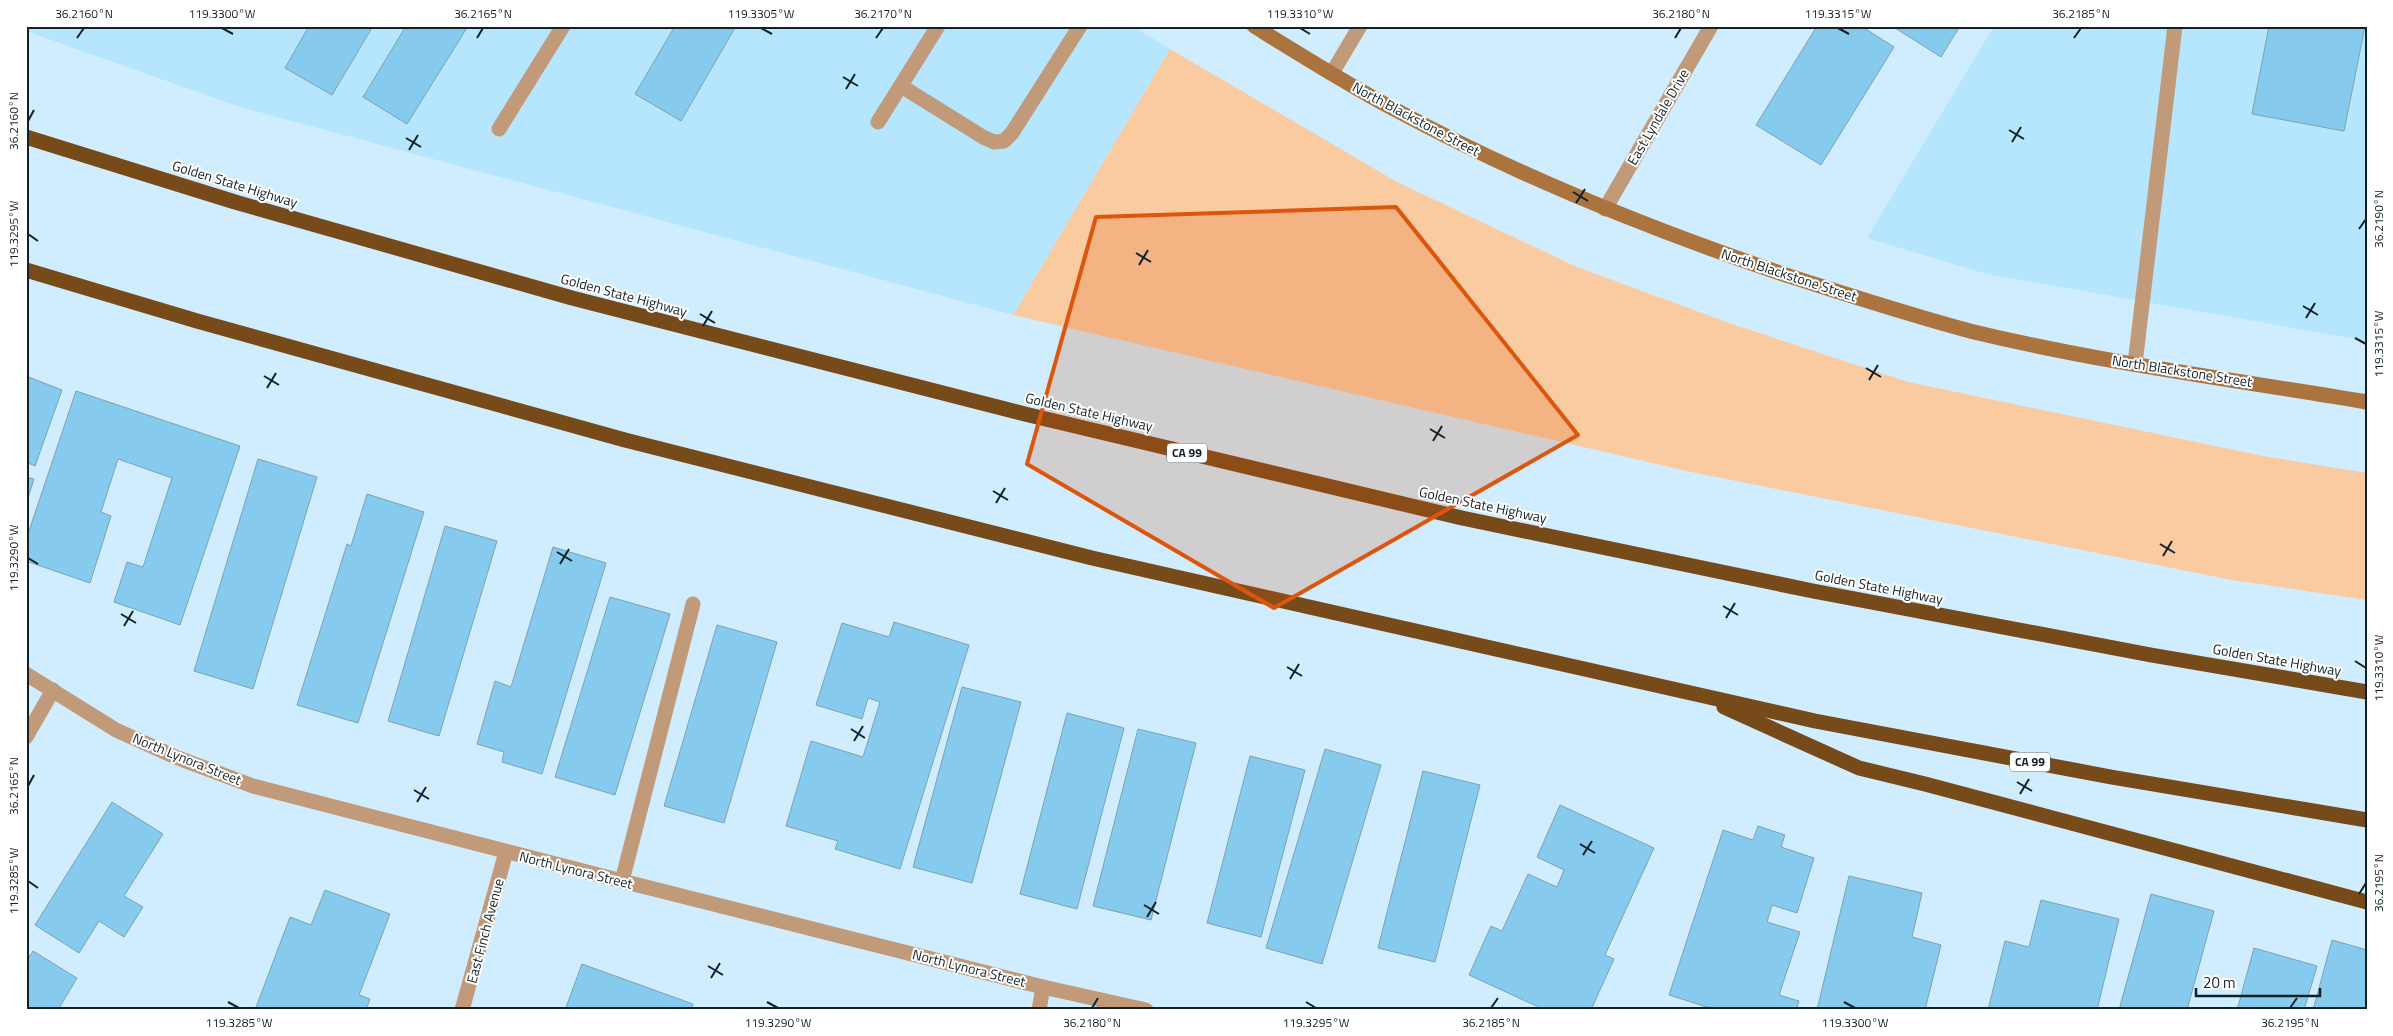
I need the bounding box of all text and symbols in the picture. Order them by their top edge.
text: 36.2160°N [55,4,113,23]
text: 119.3300°W [189,4,256,23]
text: 36.2165°N [454,4,512,23]
text: 119.3305°W [728,4,795,23]
text: 36.2170°N [854,4,912,23]
text: 119.3310°W [1267,4,1334,23]
text: 36.2180°N [1652,4,1710,23]
text: 119.3315°W [1805,4,1872,23]
text: 36.2185°N [2052,4,2110,23]
street label: East Lyndale Drive [1621,65,1694,169]
street label: North Blackstone Street [1349,76,1484,161]
text: 36.2160°N [4,92,23,150]
street label: Golden State Highway [170,154,301,213]
text: 36.2190°N [2369,190,2388,248]
text: 119.3295°W [4,200,23,268]
street label: North Blackstone Street [1719,243,1860,306]
street label: Golden State Highway [559,268,690,322]
text: 119.3315°W [2369,310,2388,378]
street label: North Blackstone Street [2111,349,2254,392]
street label: Golden State Highway [1023,387,1155,436]
road number: CA 99 [1167,443,1207,462]
street label: Golden State Highway [1417,481,1549,528]
text: 119.3290°W [4,524,23,592]
street label: Golden State Highway [1813,564,1945,609]
text: 119.3310°W [2369,634,2388,702]
street label: Golden State Highway [2211,638,2343,681]
street label: North Lynora Street [130,727,245,790]
road number: CA 99 [2010,752,2050,772]
text: 36.2165°N [4,757,23,815]
street label: North Lynora Street [517,845,635,894]
text: 119.3285°W [4,847,23,915]
text: 36.2195°N [2369,854,2388,912]
street label: East Finch Avenue [460,876,509,986]
street label: North Lynora Street [910,943,1028,992]
scale bar [2196,966,2319,998]
text: 20 m [2203,971,2236,994]
text: 119.3285°W [206,1013,273,1032]
text: 119.3290°W [745,1013,812,1032]
text: 36.2180°N [1063,1013,1121,1032]
text: 119.3295°W [1283,1013,1350,1032]
text: 36.2185°N [1462,1013,1520,1032]
text: 119.3300°W [1822,1013,1889,1032]
text: 36.2195°N [2261,1013,2319,1032]

